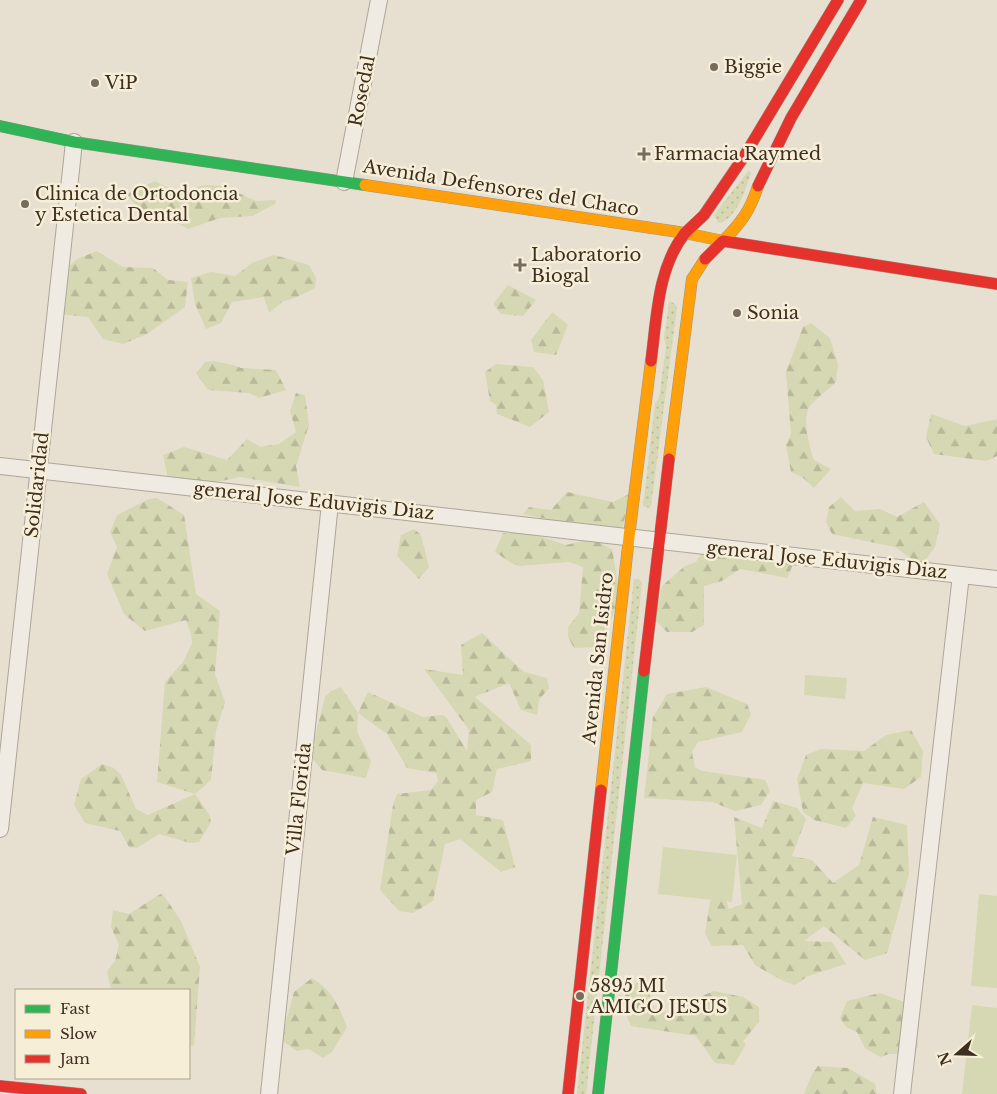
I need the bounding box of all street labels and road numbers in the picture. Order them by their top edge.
street label: Rosedal [344,53,380,129]
street label: Avenida Defensores del Chaco [360,155,641,221]
street label: Solidaridad [20,431,54,539]
street label: general Jose Eduvigis Diaz [192,477,436,525]
street label: general Jose Eduvigis Diaz [705,536,949,584]
street label: Avenida San Isidro [578,571,618,746]
street label: Villa Florida [282,742,316,857]

